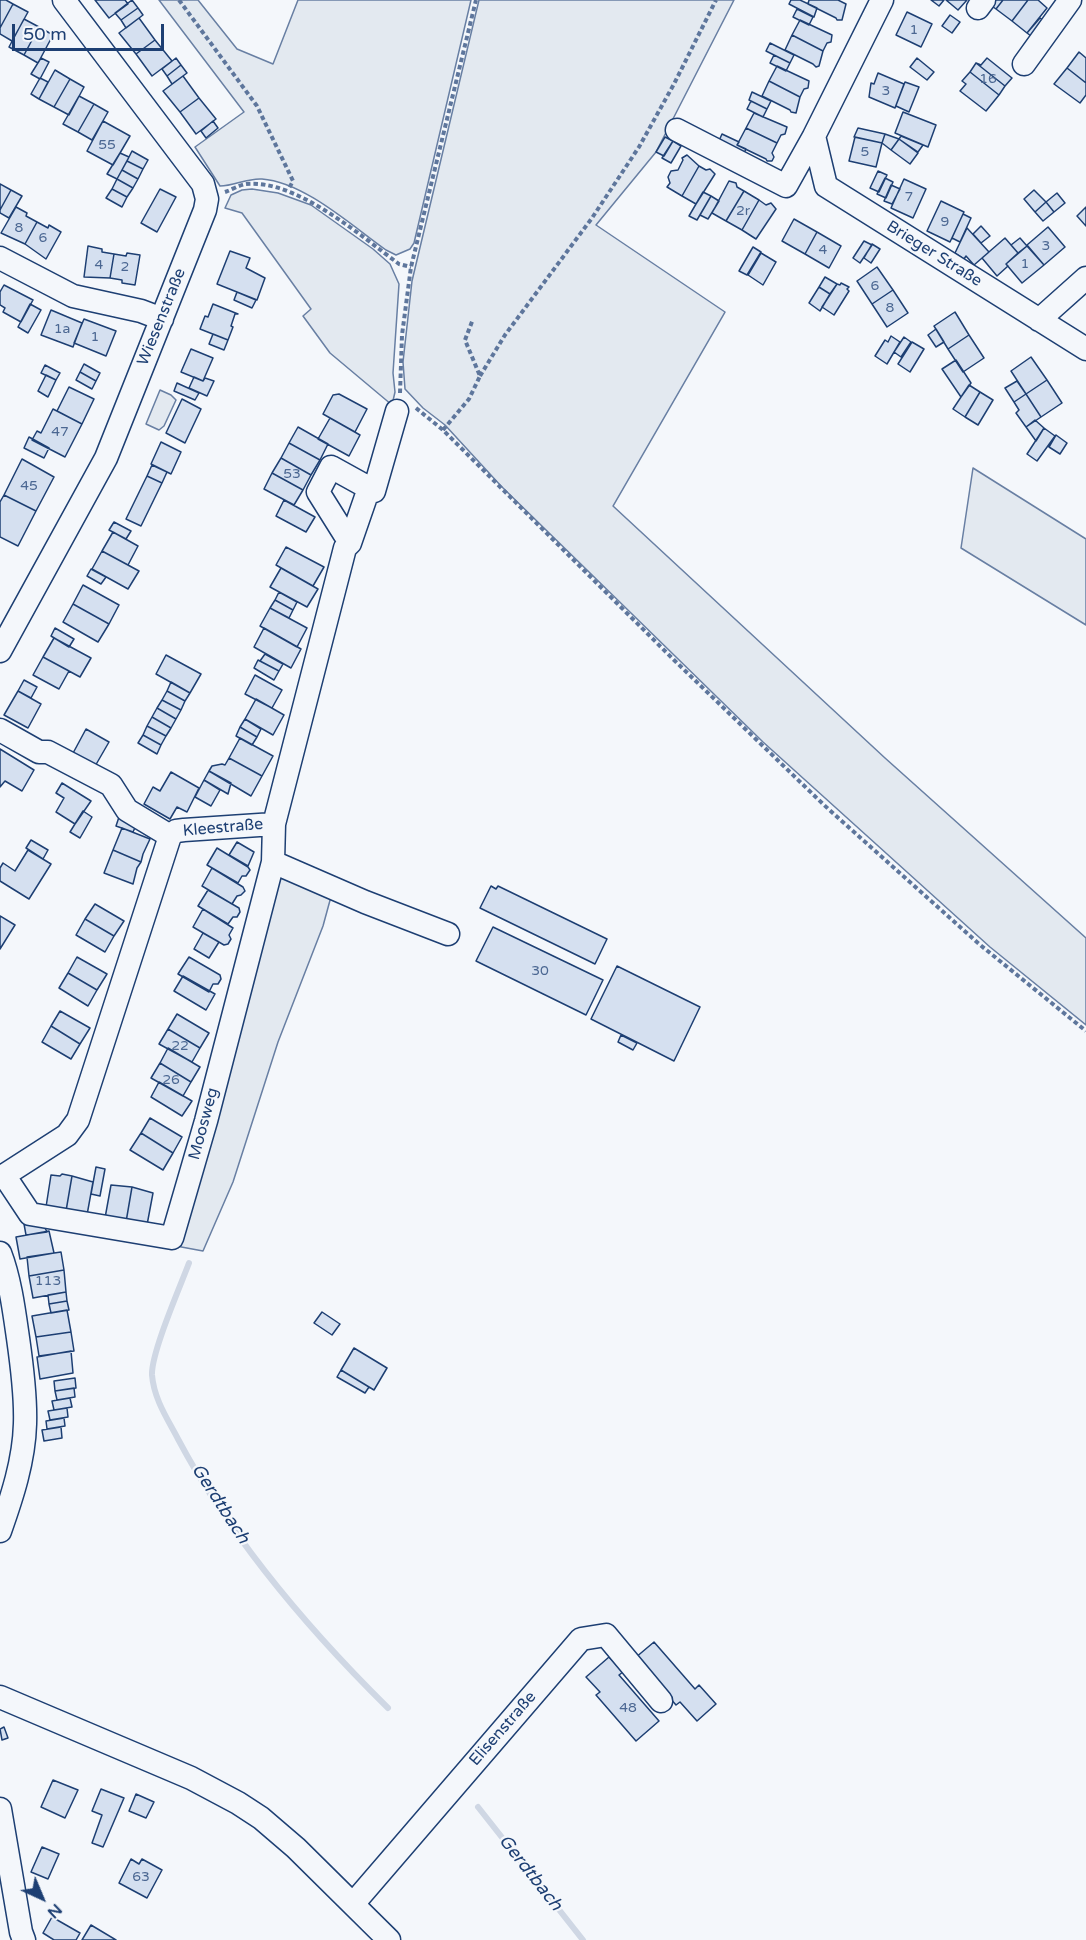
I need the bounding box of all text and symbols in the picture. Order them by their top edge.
scale bar [15,12,166,50]
house number: 1 [910,22,918,38]
text: 50 m [23,23,67,45]
house number: 16 [979,71,997,87]
house number: 3 [882,83,890,99]
house number: 55 [98,137,116,153]
house number: 5 [861,144,869,160]
house number: 7 [905,189,913,205]
house number: 2r [736,203,750,219]
house number: 9 [941,214,949,230]
street label: Brieger Straße [883,217,985,291]
house number: 8 [15,220,23,236]
house number: 6 [39,230,47,246]
house number: 3 [1042,238,1050,254]
house number: 4 [819,242,827,258]
house number: 1 [1021,256,1029,272]
house number: 4 [95,257,103,273]
house number: 2 [121,259,129,275]
street label: Wiesenstraße [134,266,190,368]
house number: 6 [871,278,879,294]
house number: 8 [886,300,894,316]
house number: 1a [54,321,70,337]
house number: 1 [91,329,99,345]
house number: 47 [51,424,69,440]
house number: 53 [283,466,301,482]
house number: 45 [20,478,38,494]
street label: Kleestraße [182,815,264,841]
house number: 30 [531,963,549,979]
house number: 22 [171,1038,189,1054]
house number: 26 [162,1072,180,1088]
street label: Moosweg [185,1086,223,1162]
house number: 113 [35,1273,61,1289]
water label: Gerdtbach [186,1460,254,1548]
street label: Elisenstraße [465,1688,541,1770]
house number: 48 [619,1700,637,1716]
water label: Gerdtbach [494,1831,566,1915]
north arrow [12,1868,72,1928]
house number: 63 [132,1869,150,1885]
text: N [43,1899,66,1923]

